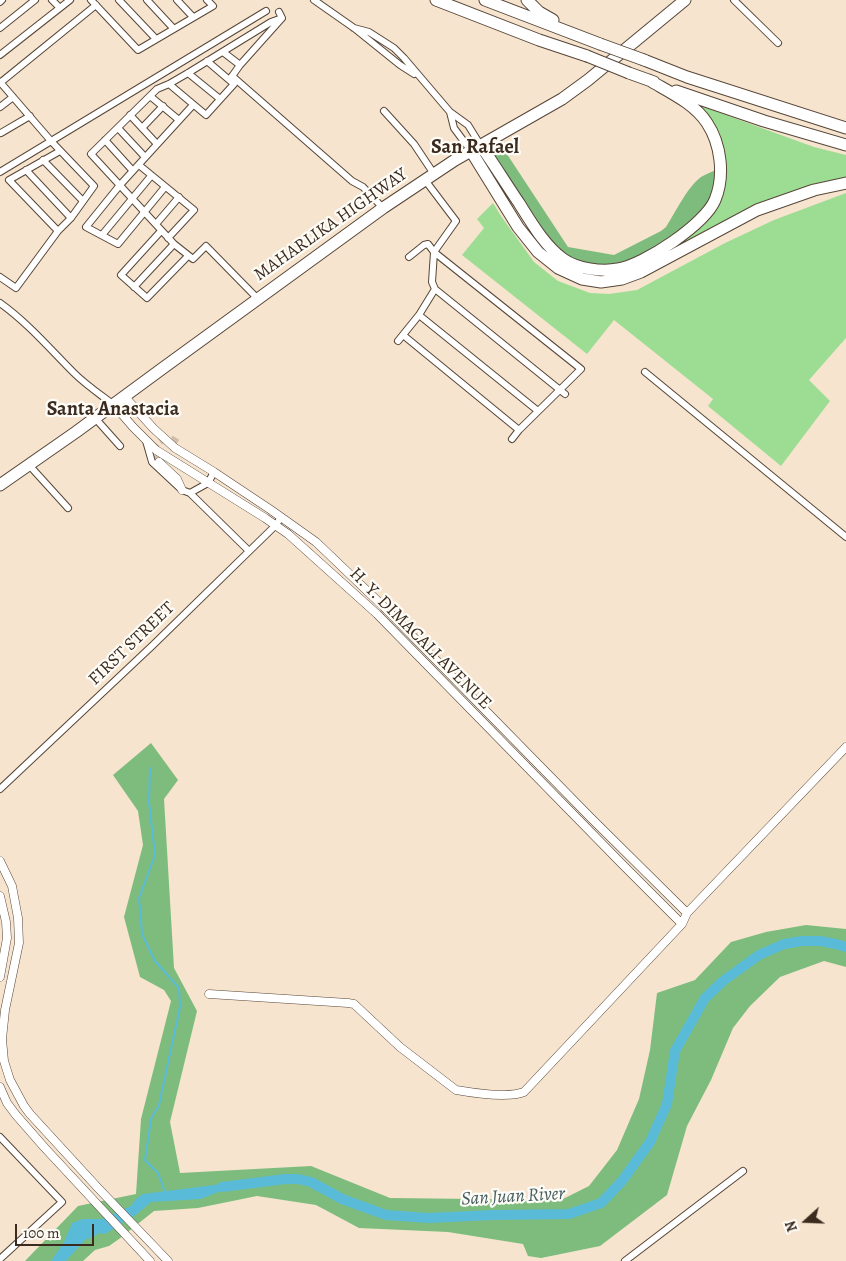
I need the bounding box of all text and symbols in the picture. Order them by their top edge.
district label: San Rafael [431,136,519,160]
street label: MAHARLIKA HIGHWAY [250,164,412,286]
district label: Santa Anastacia [47,398,179,422]
street label: H. Y. DIMACALI AVENUE [345,564,495,714]
street label: FIRST STREET [85,598,179,690]
water label: San Juan River [461,1183,565,1211]
north arrow [781,1196,831,1246]
scale bar [18,1214,96,1246]
text: N [781,1218,802,1234]
text: 100 m [23,1223,60,1243]

